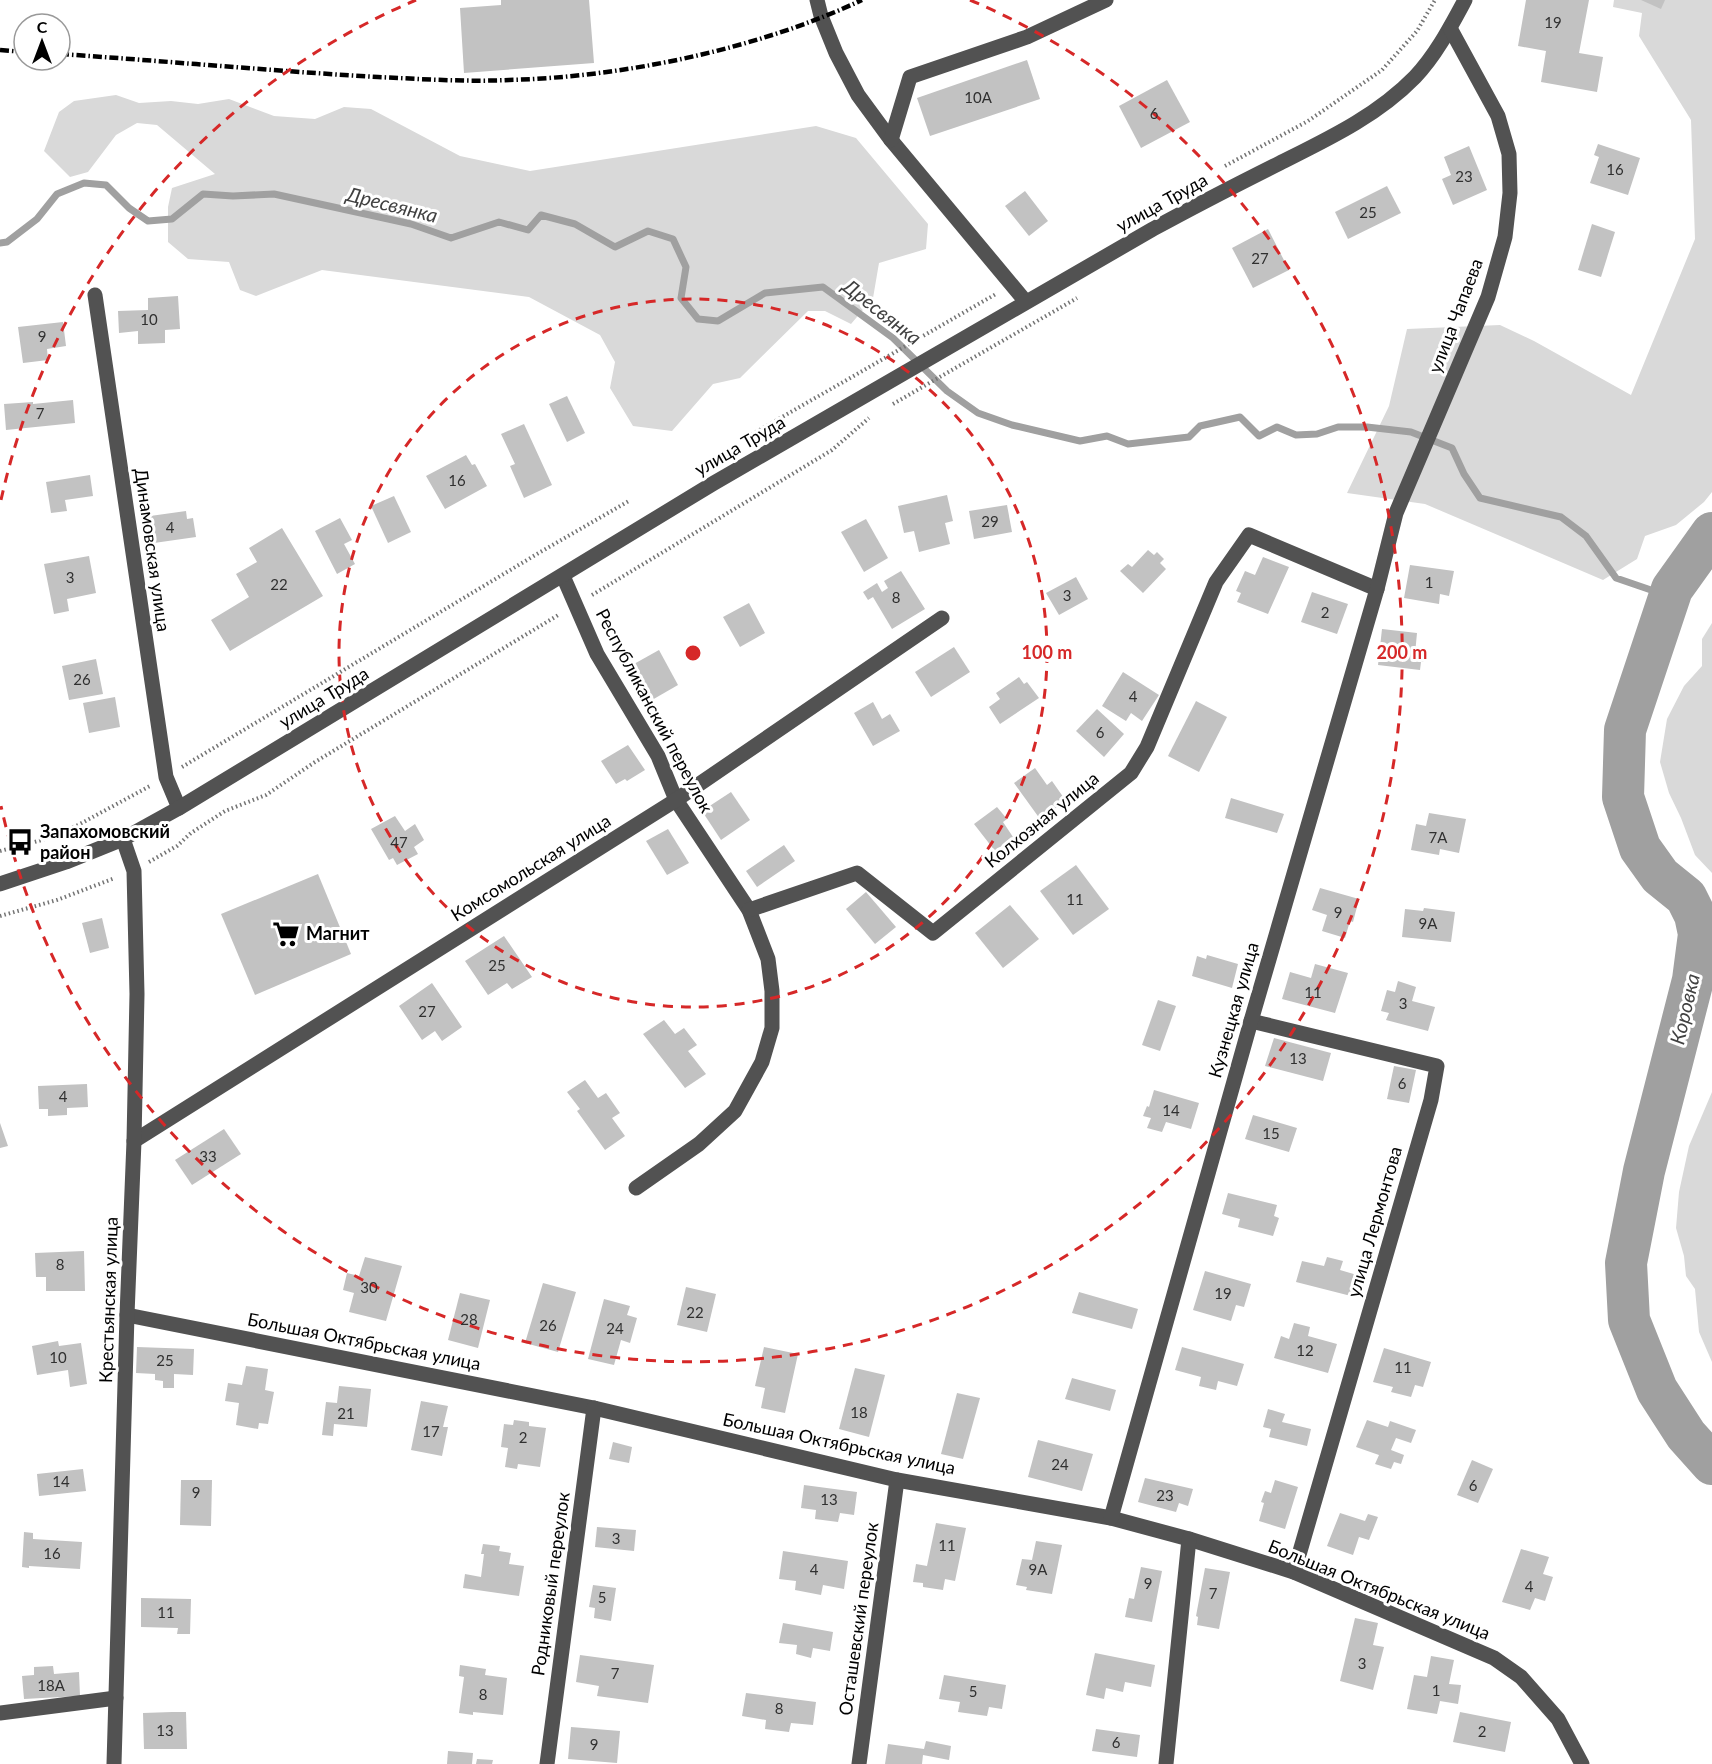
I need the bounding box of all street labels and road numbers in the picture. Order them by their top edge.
street label: улица Труда [1112,168,1211,236]
street label: улица Чапаева [1423,255,1487,376]
street label: улица Труда [690,410,789,480]
street label: Динамовская улица [131,467,175,633]
street label: Республиканский переулок [592,605,718,817]
street label: улица Труда [275,662,372,733]
street label: Колхозная улица [980,767,1103,872]
street label: Комсомольская улица [447,809,614,925]
street label: Кузнецкая улица [1203,939,1263,1080]
street label: улица Лермонтова [1342,1144,1406,1300]
street label: Крестьянская улица [94,1216,122,1383]
street label: Большая Октябрьская улица [246,1308,483,1374]
street label: Большая Октябрьская улица [721,1408,958,1478]
street label: Родниковый переулок [526,1490,574,1677]
street label: Осташевский переулок [834,1520,883,1717]
street label: Большая Октябрьская улица [1265,1534,1494,1644]

